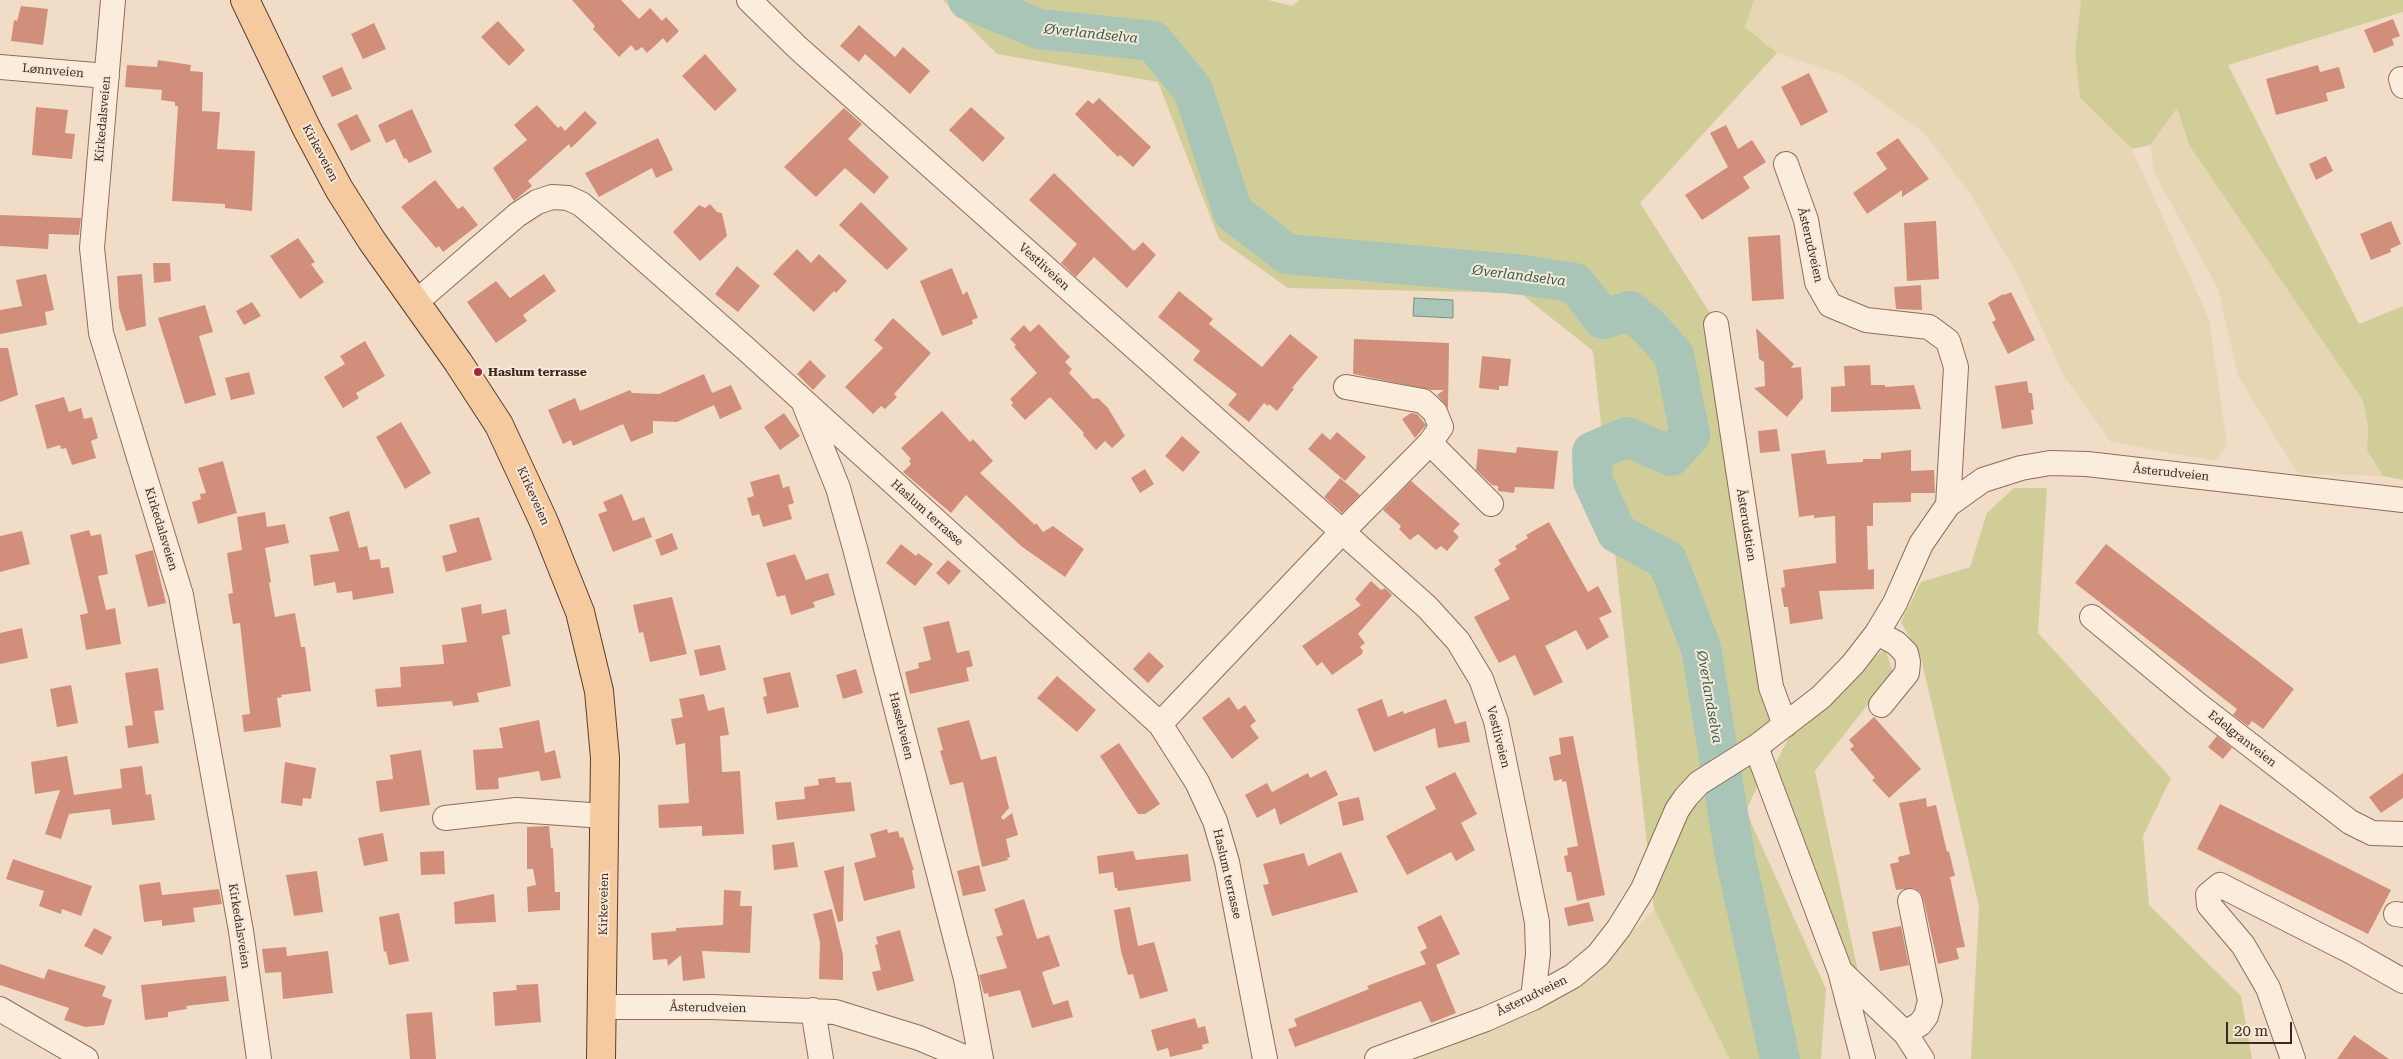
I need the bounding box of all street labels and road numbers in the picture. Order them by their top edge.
street label: Lønnveien [22,61,84,81]
street label: Kirkedalsveien [92,75,114,163]
street label: Kirkeveien [299,122,341,184]
street label: Åsterudveien [1794,206,1826,284]
street label: Vestliveien [1016,240,1072,294]
street label: Åsterudveien [2132,462,2210,484]
street label: Kirkeveien [514,464,552,528]
street label: Haslum terrasse [888,477,966,549]
street label: Kirkedalsveien [141,486,181,572]
street label: Åsterudstien [1733,488,1759,562]
street label: Hasselveien [886,691,916,761]
street label: Vestliveien [1483,704,1513,770]
street label: Edelgranveien [2205,708,2279,770]
street label: Haslum terrasse [1210,827,1244,921]
street label: Kirkeveien [596,873,612,935]
street label: Kirkedalsveien [225,882,253,970]
street label: Åsterudveien [1494,973,1570,1019]
street label: Åsterudveien [670,1000,746,1016]

